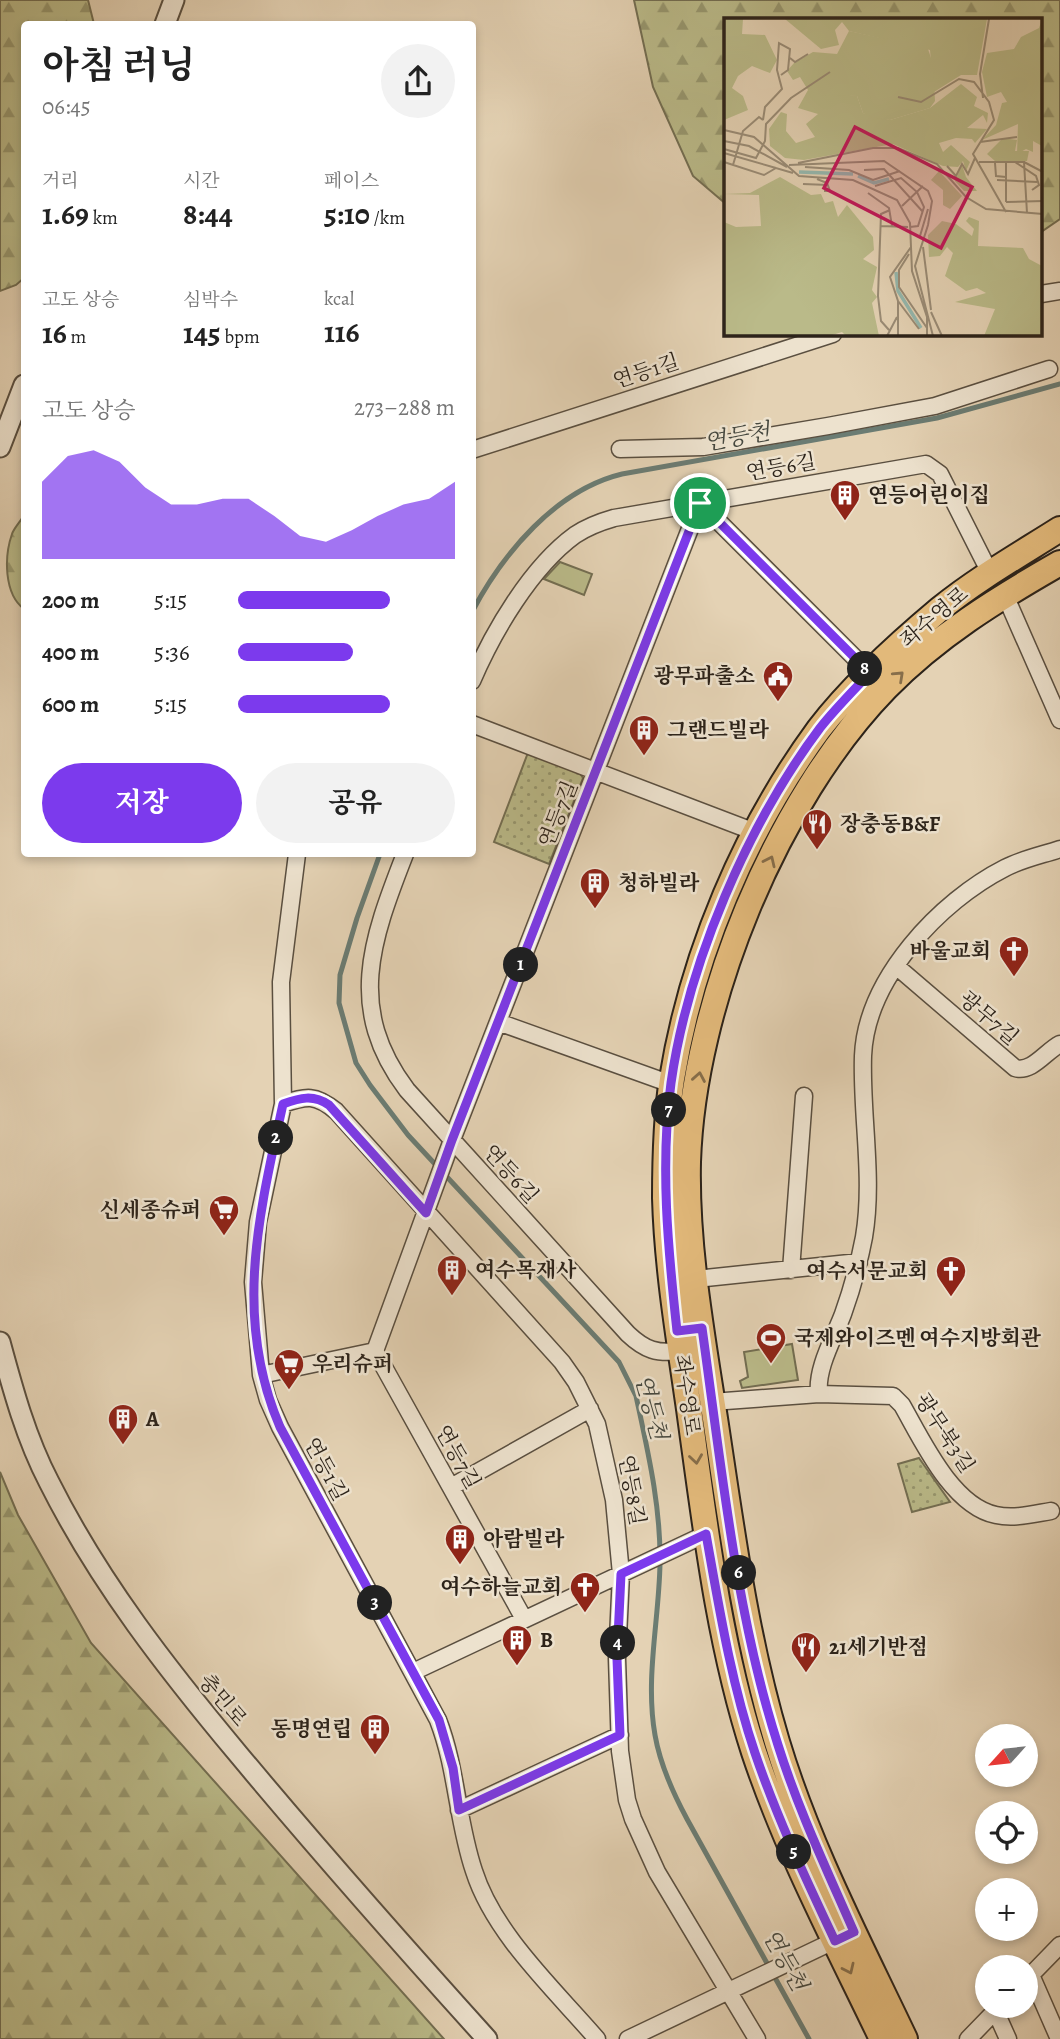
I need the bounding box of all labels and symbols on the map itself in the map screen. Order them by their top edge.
inset map [724,18,1042,336]
street label: 연등1길 [609,347,683,395]
water label: 연등천 [701,416,774,458]
street label: 연등6길 [744,447,818,487]
pin [670,473,730,533]
building icon: 연등어린이집 [828,478,862,522]
place label: 연등어린이집 [868,481,990,509]
street label: 좌수영로 [894,580,974,654]
pin: 8 [848,652,882,686]
public building icon: 광무파출소 [761,659,795,703]
place label: 광무파출소 [654,662,755,690]
one-way arrow [891,671,904,684]
building icon: 그랜드빌라 [627,713,661,757]
place label: 그랜드빌라 [667,716,769,744]
street label: 연등7길 [532,776,584,852]
restaurant icon: 장충동B&F [800,807,834,851]
place label: 장충동B&F [840,810,941,838]
one-way arrow [762,856,776,869]
building icon: 청하빌라 [578,866,612,910]
place label: 청하빌라 [618,869,700,897]
church icon: 바울교회 [997,934,1031,978]
place label: 바울교회 [910,937,991,965]
pin: 1 [504,948,538,982]
street label: 광무7길 [954,985,1024,1051]
one-way arrow [690,1071,705,1083]
pin: 7 [652,1092,686,1128]
pin: 2 [258,1120,294,1156]
street label: 연등6길 [477,1138,545,1210]
supermarket icon: 신세종슈퍼 [207,1193,241,1237]
place label: 신세종슈퍼 [100,1196,201,1224]
building icon: 여수목재사 [435,1253,469,1297]
church icon: 여수서문교회 [934,1254,968,1298]
place label: 여수목재사 [475,1256,577,1284]
place label: 여수서문교회 [806,1257,928,1285]
sports icon: 국제와이즈멘 여수지방회관 [754,1321,788,1365]
place label: 국제와이즈멘 여수지방회관 [794,1324,1042,1352]
supermarket icon: 우리슈퍼 [272,1347,306,1391]
place label: 우리슈퍼 [312,1350,393,1378]
street label: 좌수영로 [667,1353,707,1437]
water label: 연등천 [627,1371,675,1445]
street label: 광무북3길 [909,1388,981,1478]
building icon: A [106,1402,140,1446]
place label: A [145,1405,160,1433]
street label: 연등7길 [429,1420,487,1494]
street label: 연등1길 [298,1432,354,1506]
street label: 연등8길 [612,1453,652,1527]
one-way arrow [688,1453,703,1465]
building icon: 아람빌라 [443,1522,477,1566]
place label: 아람빌라 [483,1525,565,1553]
pin: 6 [722,1556,756,1590]
church icon: 여수하늘교회 [568,1570,602,1614]
place label: 여수하늘교회 [440,1573,562,1601]
pin: 3 [358,1586,392,1620]
building icon: B [500,1623,534,1667]
place label: B [540,1626,553,1654]
pin: 4 [600,1626,636,1660]
restaurant icon: 21세기반점 [789,1630,823,1674]
place label: 21세기반점 [829,1633,928,1661]
street label: 충민로 [193,1668,253,1732]
building icon: 동명연립 [358,1712,392,1756]
place label: 동명연립 [271,1715,352,1743]
north arrow [975,1724,1038,1787]
pin: 5 [776,1834,812,1870]
water label: 연등천 [755,1923,816,1998]
one-way arrow [840,1961,854,1974]

